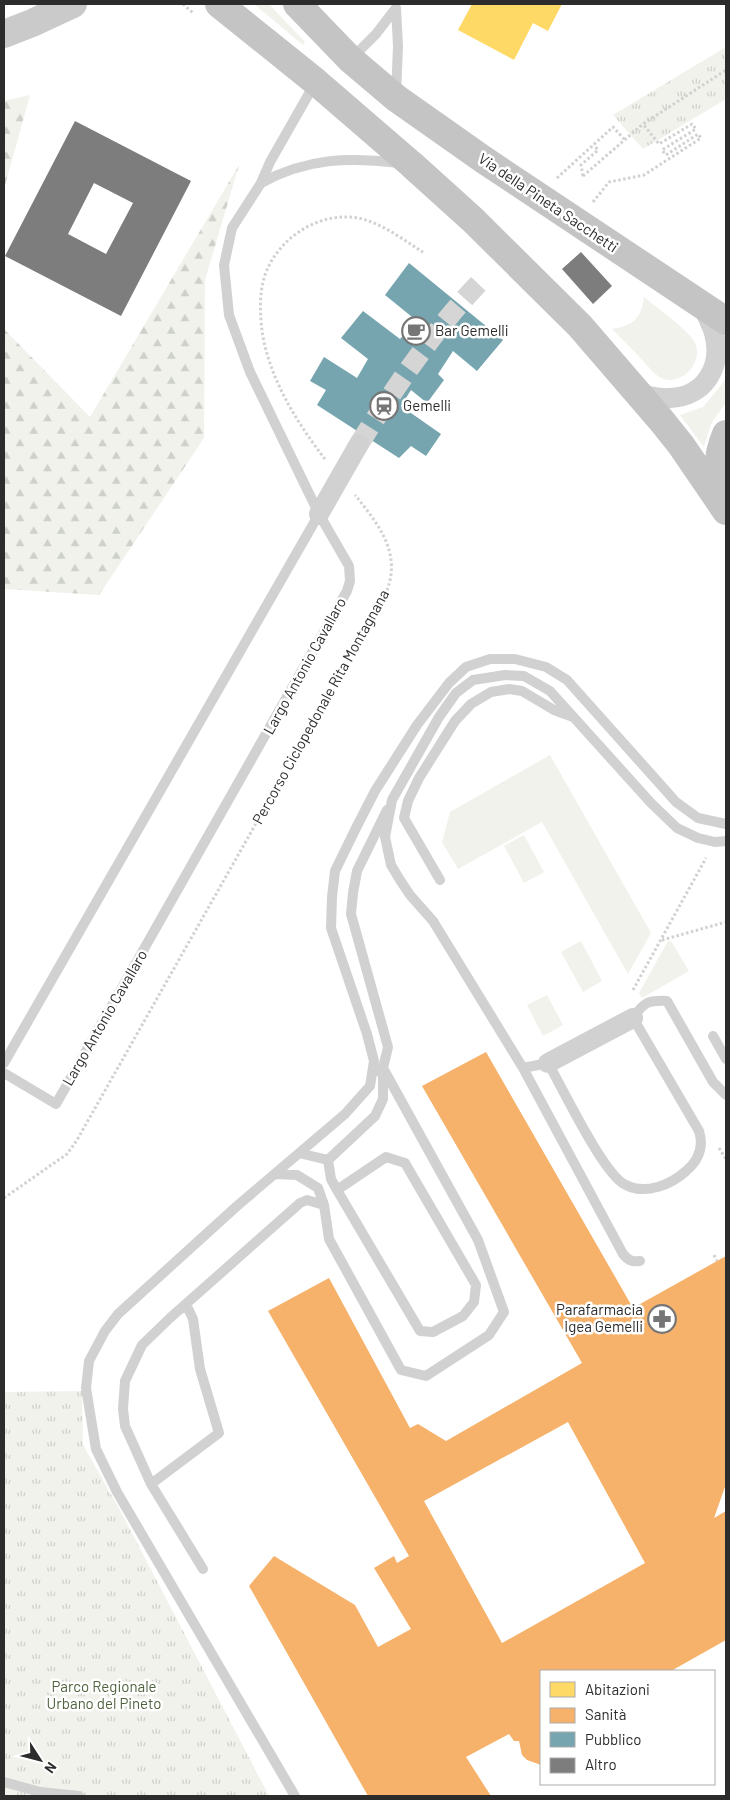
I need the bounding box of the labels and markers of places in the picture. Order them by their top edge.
cafe icon: Bar Gemelli [401,316,431,346]
place label: Bar Gemelli [435,321,509,339]
station icon: Gemelli [369,391,399,421]
place label: Gemelli [403,396,451,414]
place label: Parafarmacia Igea Gemelli [556,1300,643,1335]
pharmacy icon: Parafarmacia Igea Gemelli [647,1304,677,1334]

